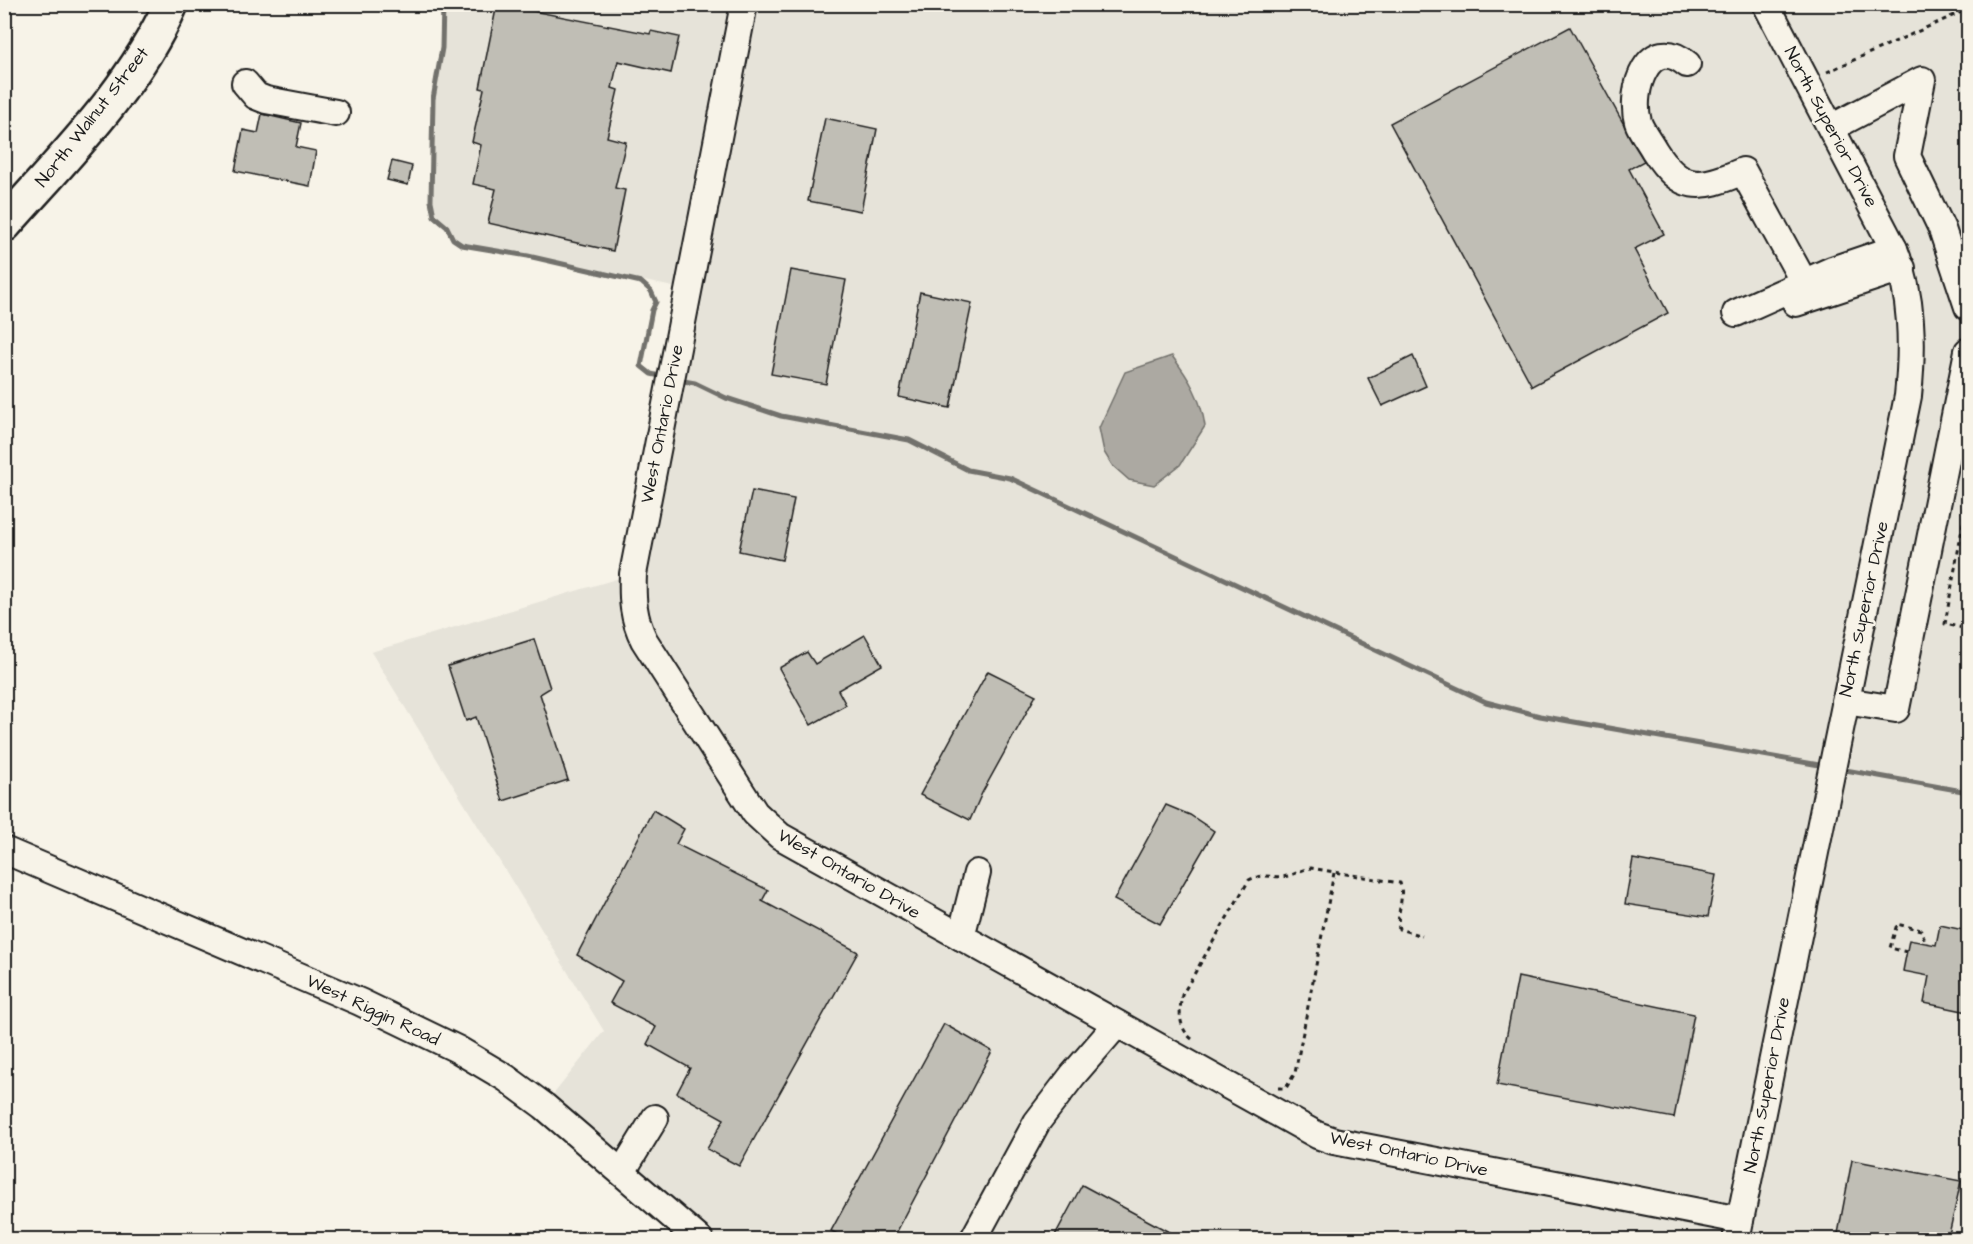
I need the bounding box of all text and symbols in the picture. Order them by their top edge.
street label: North Walnut Street [29,41,155,192]
street label: North Superior Drive [1778,42,1884,212]
street label: West Ontario Drive [634,342,690,505]
street label: North Superior Drive [1833,519,1895,699]
street label: West Ontario Drive [773,823,925,925]
street label: West Riggin Road [302,968,444,1053]
street label: North Superior Drive [1738,995,1796,1175]
street label: West Ontario Drive [1328,1125,1491,1183]

